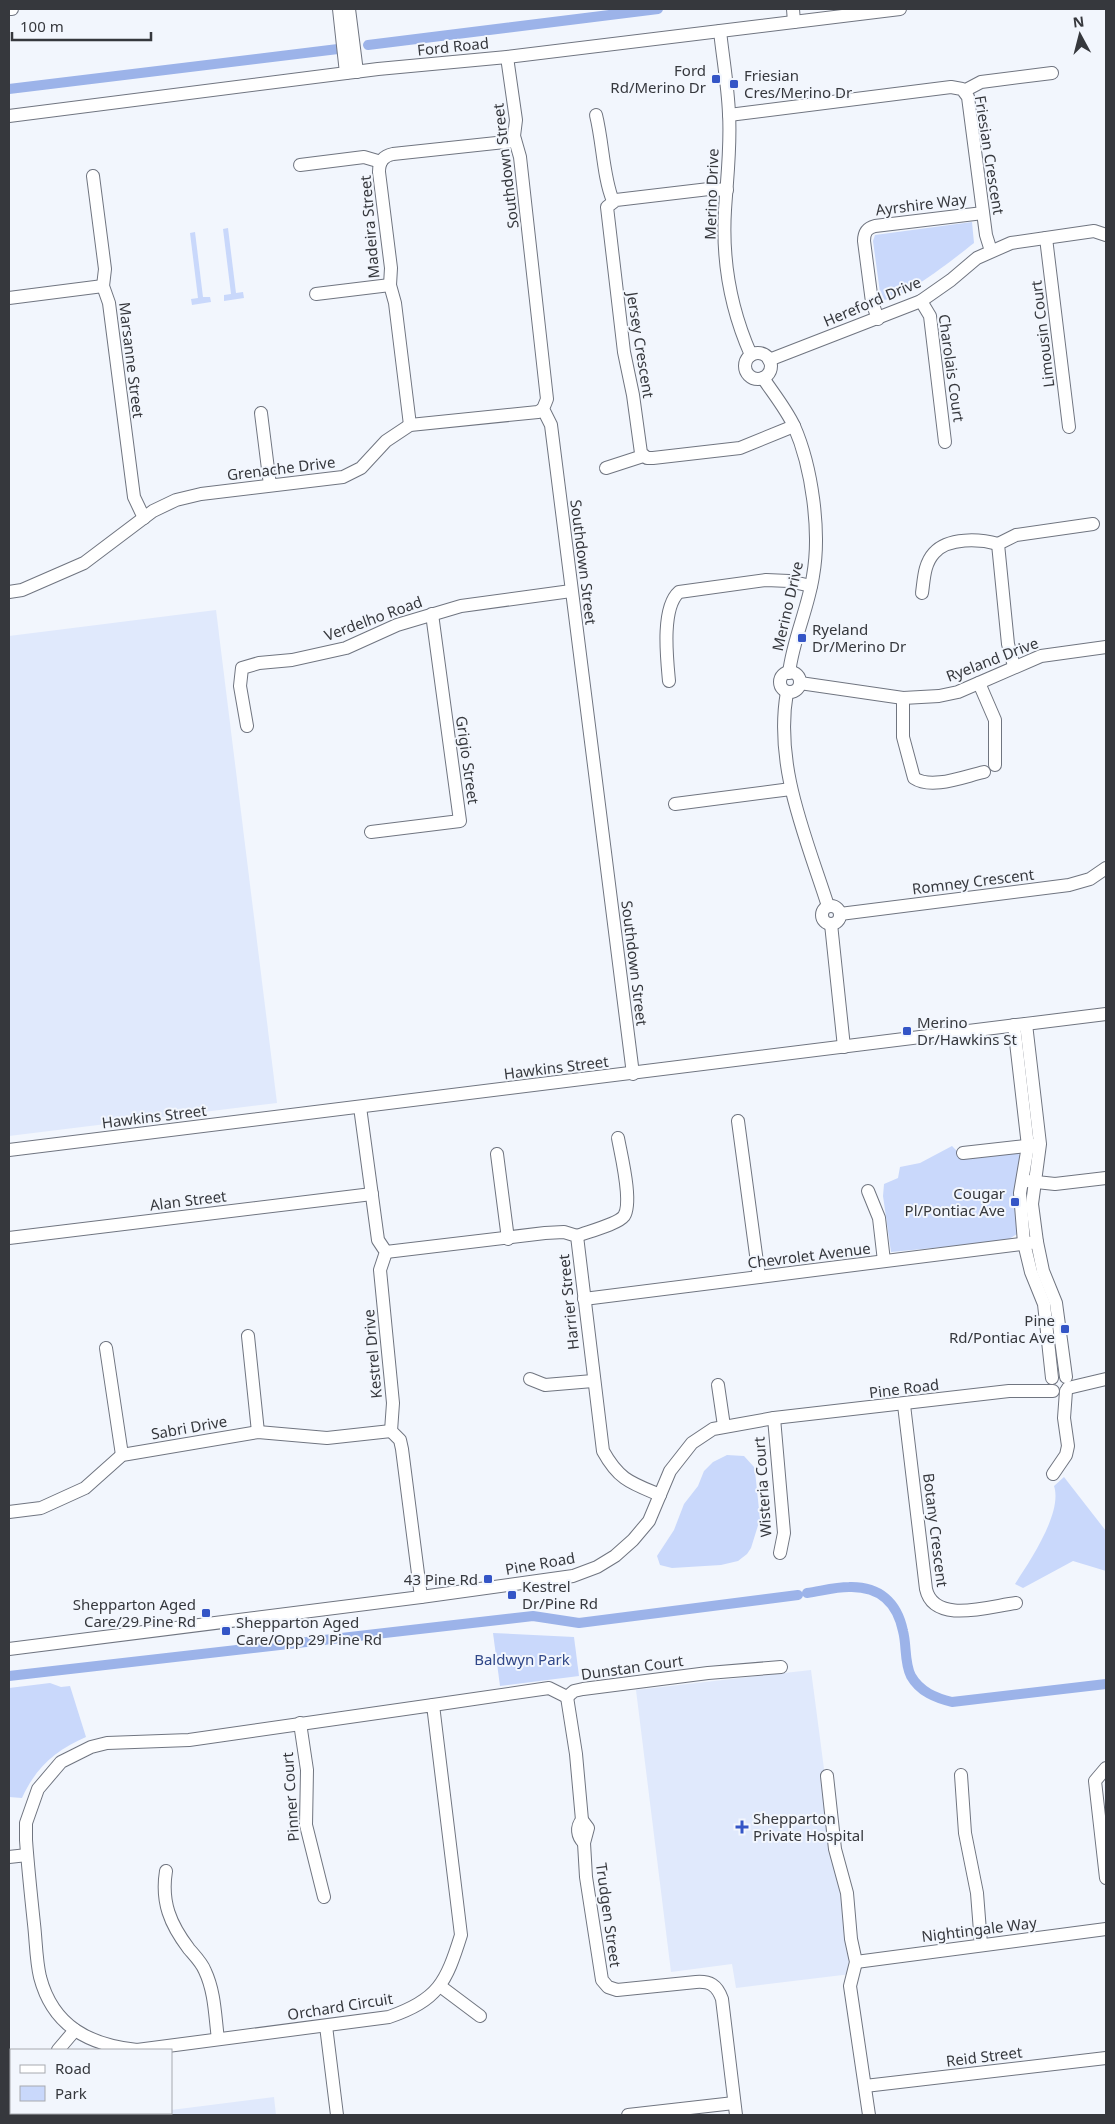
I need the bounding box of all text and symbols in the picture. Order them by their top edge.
scale bar [12,10,151,42]
north arrow [1055,10,1105,60]
text: N [1072,11,1085,32]
text: 100 m [20,16,64,36]
street label: Ford Road [416,32,490,60]
place label: Ford Rd/Merino Dr [610,60,706,97]
place label: Friesian Cres/Merino Dr [744,65,852,102]
marker: Ford Rd/Merino Dr [710,73,722,85]
marker: Friesian Cres/Merino Dr [728,78,740,90]
street label: Friesian Crescent [971,94,1009,217]
street label: Southdown Street [487,102,523,230]
street label: Merino Drive [699,148,723,240]
street label: Madeira Street [354,174,383,280]
street label: Ayrshire Way [874,188,968,220]
street label: Hereford Drive [820,271,924,331]
street label: Limousin Court [1025,279,1058,389]
street label: Jersey Crescent [622,289,659,400]
street label: Marsanne Street [115,301,149,420]
street label: Charolais Court [935,313,970,424]
street label: Grenache Drive [226,451,336,485]
street label: Southdown Street [566,498,602,626]
street label: Merino Drive [767,559,807,653]
street label: Verdelho Road [321,591,425,645]
place label: Ryeland Dr/Merino Dr [812,619,906,656]
marker: Ryeland Dr/Merino Dr [796,632,808,644]
street label: Ryeland Drive [943,632,1041,686]
street label: Grigio Street [452,715,484,806]
street label: Romney Crescent [911,864,1036,898]
street label: Southdown Street [617,899,653,1027]
place label: Merino Dr/Hawkins St [917,1012,1018,1049]
marker: Merino Dr/Hawkins St [901,1025,913,1037]
street label: Hawkins Street [502,1051,610,1083]
street label: Hawkins Street [100,1100,208,1132]
place label: Cougar Pl/Pontiac Ave [905,1183,1005,1220]
street label: Alan Street [149,1185,228,1215]
marker: Cougar Pl/Pontiac Ave [1009,1196,1021,1208]
street label: Chevrolet Avenue [746,1238,872,1272]
street label: Harrier Street [553,1253,583,1351]
street label: Kestrel Drive [358,1309,386,1399]
place label: Pine Rd/Pontiac Ave [949,1310,1055,1347]
marker: Pine Rd/Pontiac Ave [1059,1323,1071,1335]
street label: Pine Road [868,1374,940,1402]
street label: Sabri Drive [149,1410,229,1444]
street label: Wisteria Court [748,1435,775,1538]
street label: Botany Crescent [919,1472,953,1589]
street label: Pine Road [503,1547,577,1579]
place label: 43 Pine Rd [404,1569,478,1589]
marker: 43 Pine Rd [482,1573,494,1585]
place label: Kestrel Dr/Pine Rd [522,1576,598,1613]
marker: Kestrel Dr/Pine Rd [506,1589,518,1601]
place label: Shepparton Aged Care/29 Pine Rd [73,1594,196,1631]
marker: Shepparton Aged Care/29 Pine Rd [200,1607,212,1619]
place label: Shepparton Aged Care/Opp 29 Pine Rd [236,1612,382,1649]
marker: Shepparton Aged Care/Opp 29 Pine Rd [220,1625,232,1637]
park label: Baldwyn Park [474,1649,570,1669]
street label: Dunstan Court [580,1650,685,1684]
street label: Pinner Court [277,1751,303,1842]
place label: Shepparton Private Hospital [753,1808,864,1845]
marker: Shepparton Private Hospital [735,1820,749,1834]
street label: Trudgen Street [592,1862,626,1969]
street label: Nightingale Way [920,1912,1038,1946]
street label: Orchard Circuit [286,1988,395,2024]
street label: Reid Street [945,2041,1024,2071]
legend [10,2049,172,2114]
text: Road [55,2058,91,2078]
text: Park [55,2083,87,2103]

